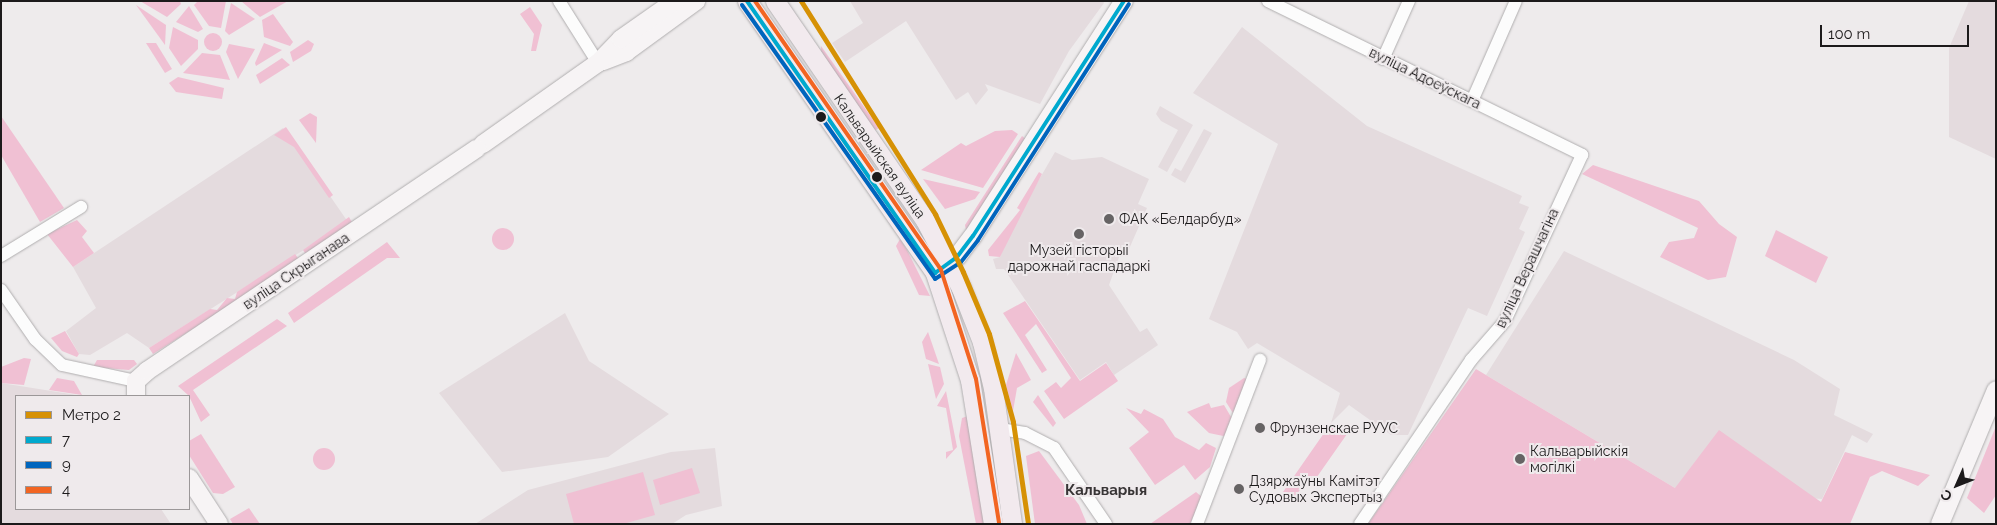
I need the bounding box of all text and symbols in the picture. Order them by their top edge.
scale bar [1822,15,1971,47]
text: 100 m [1828,25,1870,43]
street label: вуліца Адоеўскага [1366,44,1484,112]
street label: Кальварыйская вуліца [831,91,929,221]
unlabelled marker [816,112,826,122]
unlabelled marker [872,172,882,182]
street label: вуліца Верашчагіна [1492,206,1562,330]
place label: ФАК «Белдарбуд» [1119,211,1242,227]
marker: ФАК «Белдарбуд» [1103,213,1115,225]
marker: Музей гісторыі дарожнай гаспадаркі [1073,228,1085,240]
street label: вуліца Скрыганава [240,229,352,313]
place label: Музей гісторыі дарожнай гаспадаркі [1008,242,1150,274]
legend [15,395,190,510]
text: Метро 2 [62,406,121,424]
place label: Фрунзенскае РУУС [1270,420,1398,436]
marker: Фрунзенскае РУУС [1254,422,1266,434]
text: 7 [62,431,70,449]
place label: Кальварыйскія могілкі [1530,443,1628,476]
marker: Кальварыйскія могілкі [1514,453,1526,465]
text: 9 [62,456,71,474]
north arrow [1932,460,1982,510]
place label: Дзяржаўны Камітэт Судовых Экспертыз [1249,473,1382,506]
text: 4 [62,481,70,499]
district label: Кальварыя [1065,482,1147,500]
marker: Дзяржаўны Камітэт Судовых Экспертыз [1233,483,1245,495]
text: С [1937,486,1955,504]

